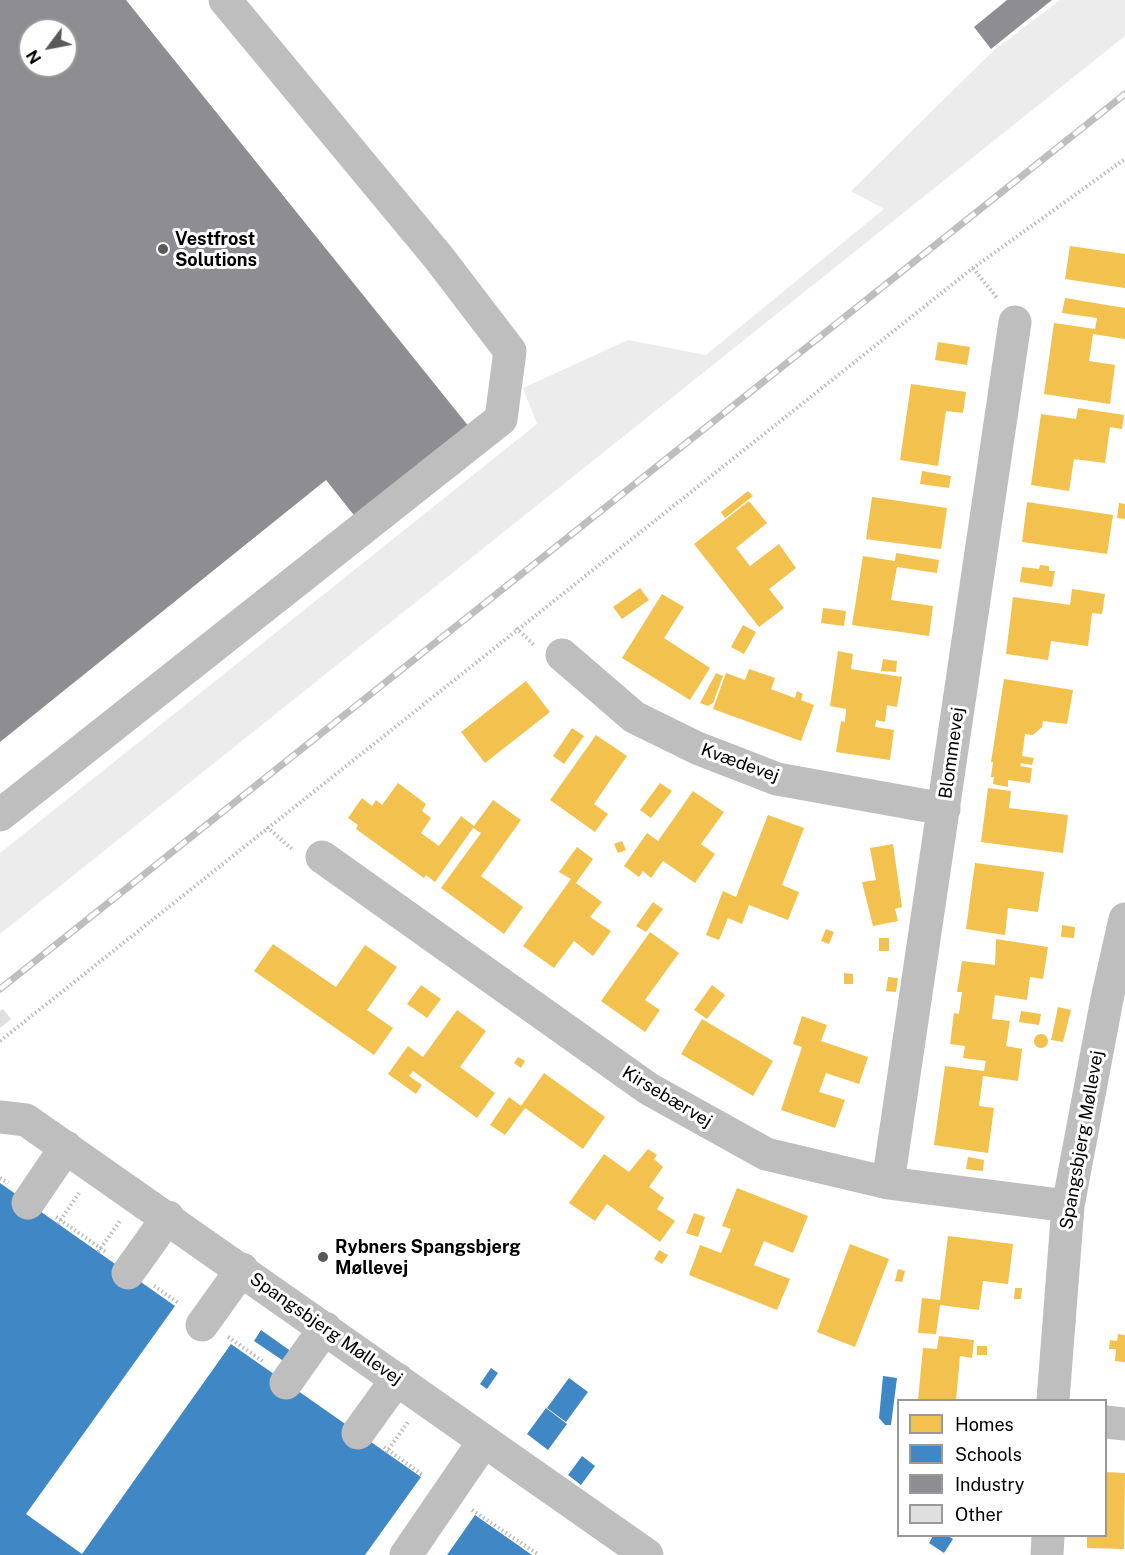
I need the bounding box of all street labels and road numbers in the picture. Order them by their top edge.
street label: Blommevej [935,706,969,800]
street label: Kvædevej [698,739,782,787]
street label: Spangsbjerg Møllevej [1056,1049,1108,1231]
street label: Kirsebærvej [618,1062,716,1132]
street label: Spangsbjerg Møllevej [246,1268,406,1390]

